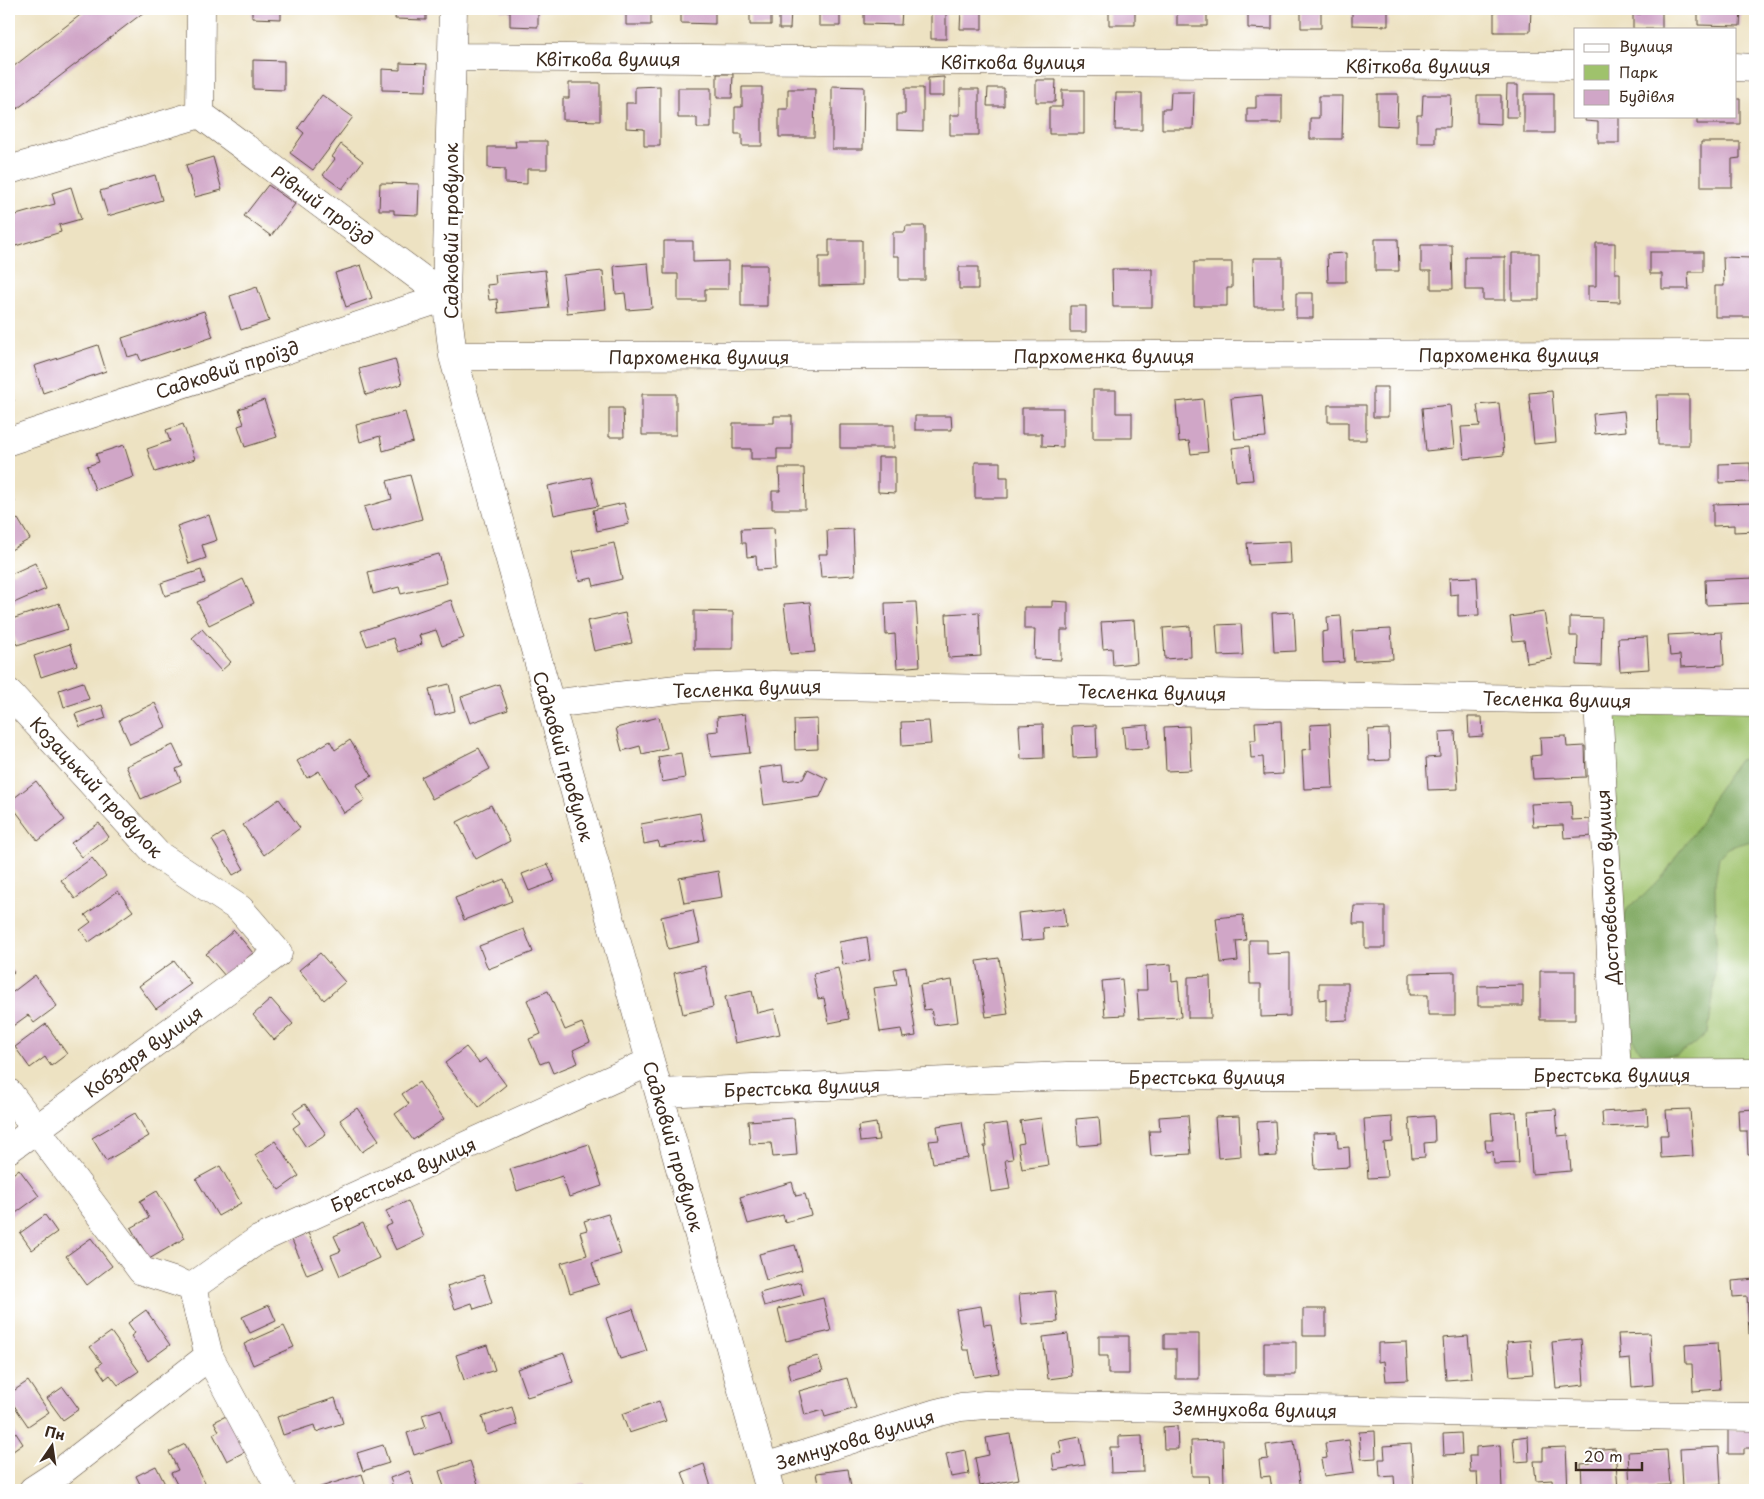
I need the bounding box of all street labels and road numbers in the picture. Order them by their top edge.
street label: Квіткова вулиця [535,45,681,72]
street label: Квіткова вулиця [940,48,1086,75]
street label: Квіткова вулиця [1345,52,1491,79]
street label: Садковий провулок [437,143,464,319]
street label: Рівний проїзд [266,158,380,252]
street label: Садковий проїзд [152,333,302,405]
street label: Пархоменка вулиця [1419,341,1599,368]
street label: Пархоменка вулиця [1014,342,1194,369]
street label: Пархоменка вулиця [609,343,789,370]
street label: Садковий провулок [527,668,601,845]
street label: Тесленка вулиця [672,672,822,704]
street label: Тесленка вулиця [1077,677,1227,707]
street label: Тесленка вулиця [1482,684,1632,714]
street label: Козацький провулок [24,711,170,864]
street label: Достоєвського вулиця [1588,789,1626,986]
street label: Кобзаря вулиця [78,999,208,1103]
street label: Садковий провулок [637,1058,711,1235]
street label: Брестська вулиця [1534,1061,1690,1088]
street label: Брестська вулиця [1129,1063,1285,1090]
street label: Брестська вулиця [723,1071,881,1103]
street label: Брестська вулиця [326,1130,480,1218]
street label: Земнухова вулиця [1173,1394,1337,1424]
street label: Земнухова вулиця [772,1402,938,1476]

